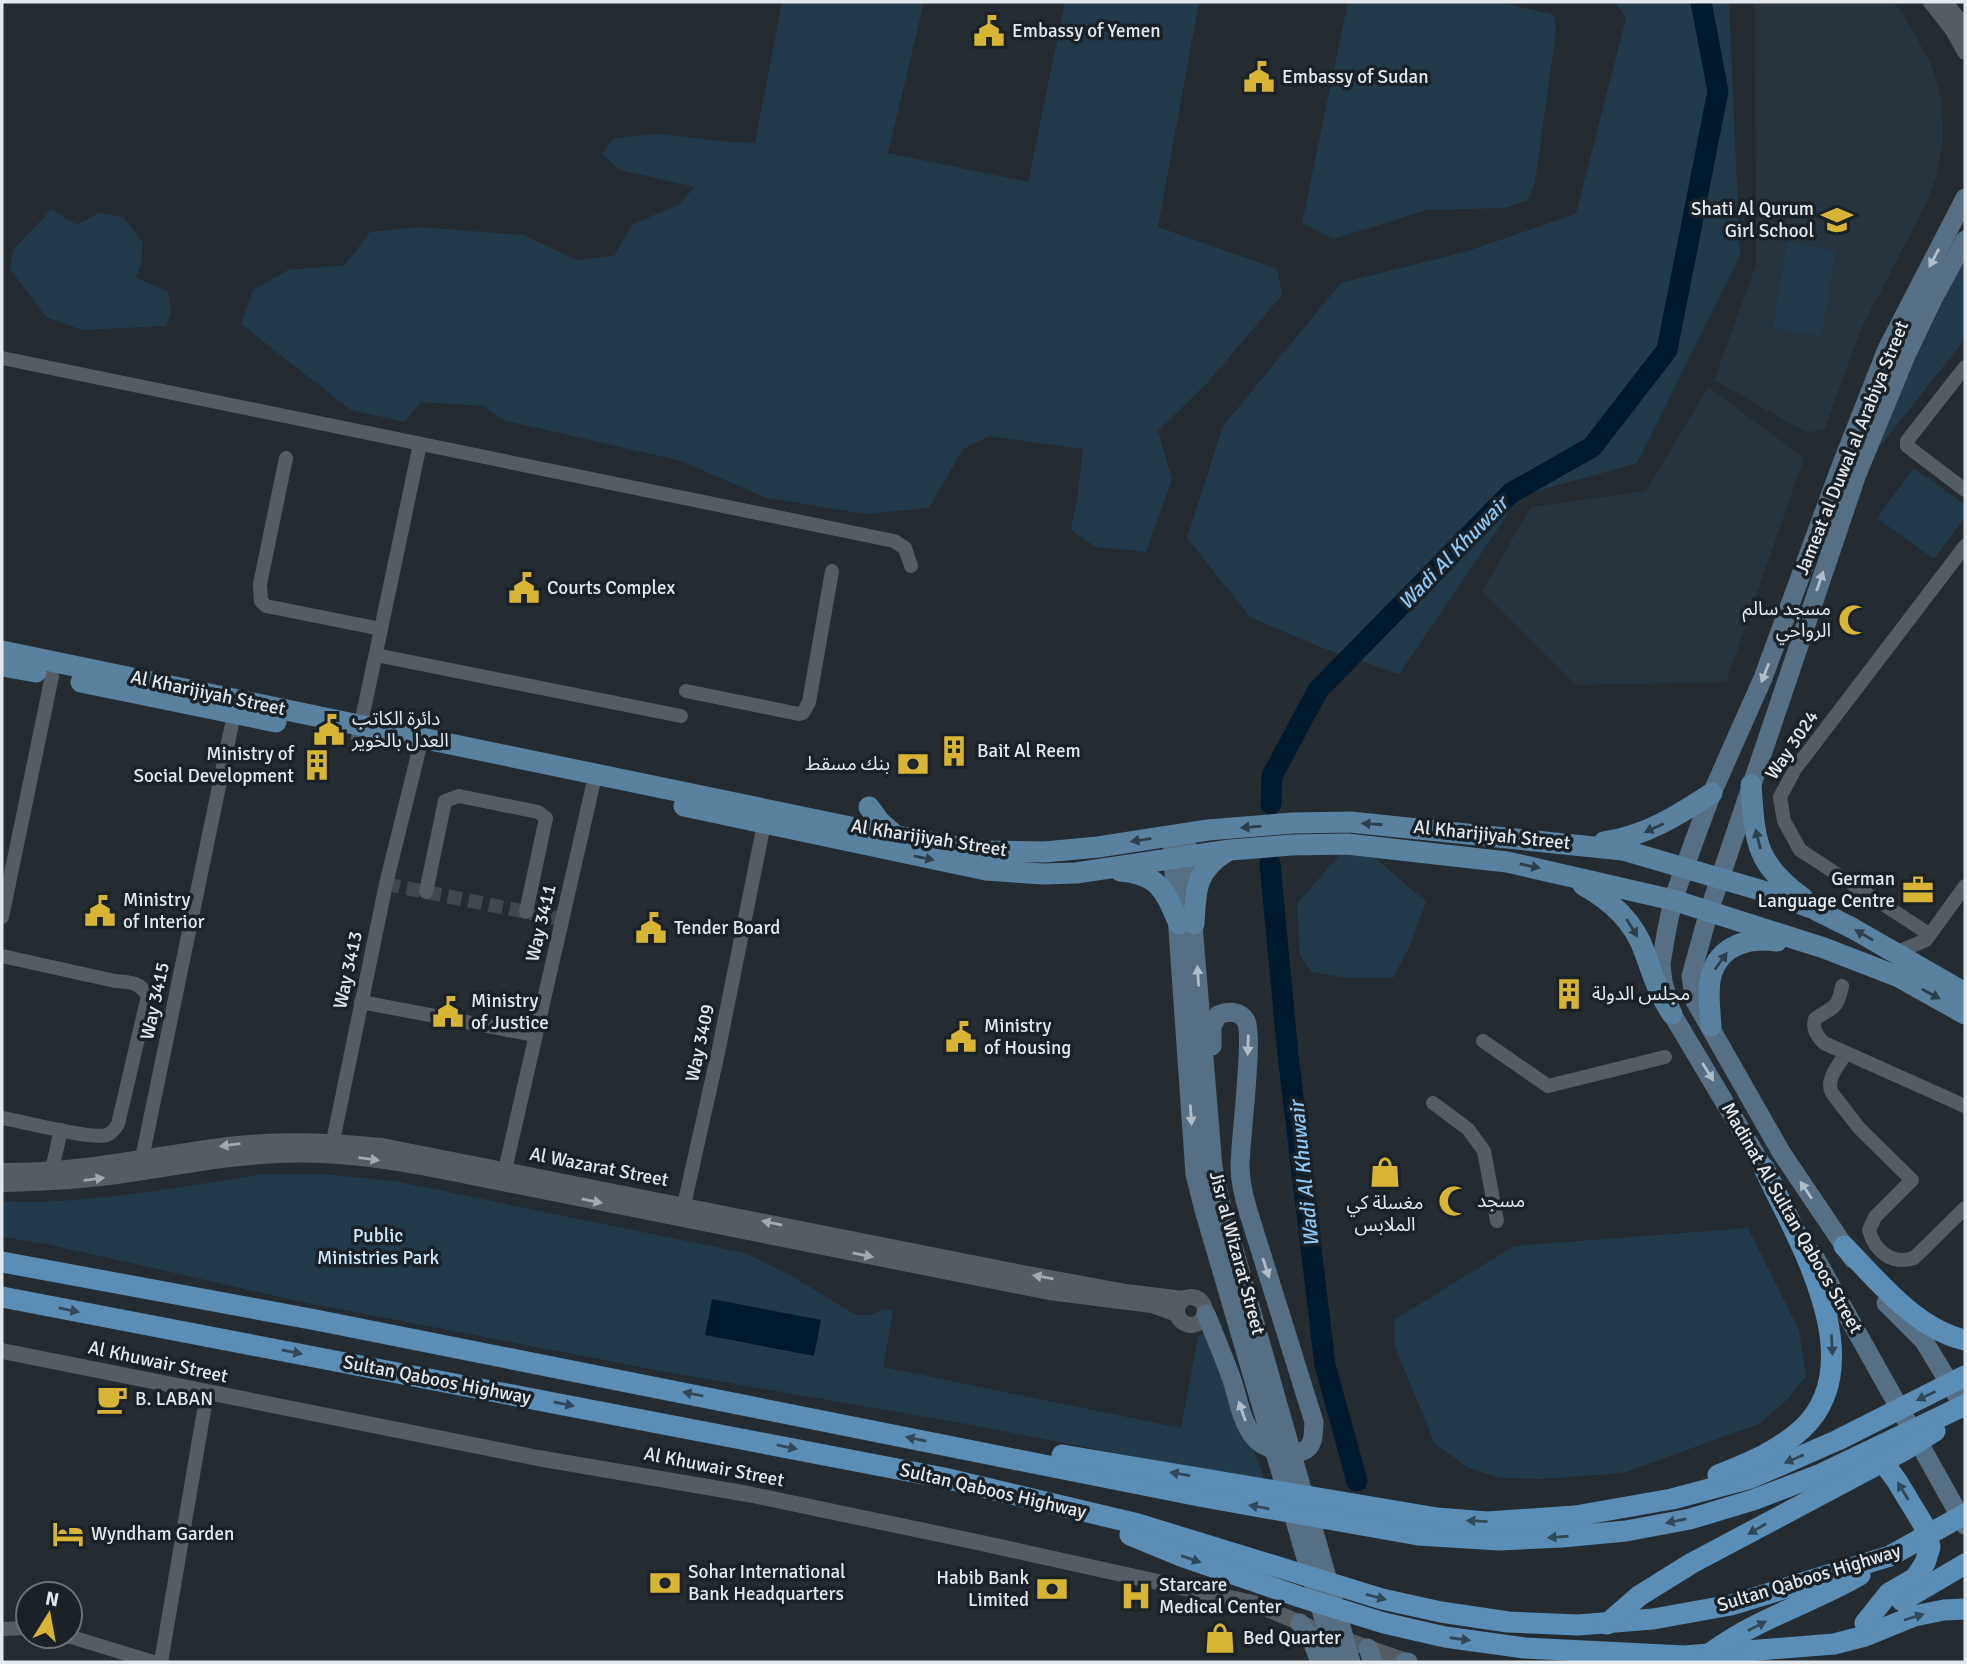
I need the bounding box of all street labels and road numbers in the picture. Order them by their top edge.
street label: Jameat al Duwal al Arabiya Street [1790,317,1914,579]
street label: Al Kharijiyah Street [128,665,288,721]
street label: Way 3024 [1760,706,1824,784]
street label: Al Kharijiyah Street [849,814,1009,862]
street label: Al Kharijiyah Street [1412,815,1572,855]
street label: Way 3411 [520,882,562,964]
street label: Way 3413 [328,929,368,1011]
street label: Way 3415 [135,960,175,1042]
street label: Way 3409 [680,1002,720,1084]
street label: Madinat Al Sultan Qaboos Street [1716,1098,1868,1338]
street label: Al Wazarat Street [527,1142,671,1192]
street label: Jisr al Wizarat Street [1204,1168,1270,1338]
street label: Al Khuwair Street [86,1335,230,1389]
street label: Sultan Qaboos Highway [341,1350,533,1410]
street label: Al Khuwair Street [642,1442,786,1492]
street label: Sultan Qaboos Highway [897,1458,1089,1524]
street label: Sultan Qaboos Highway [1714,1539,1904,1617]

